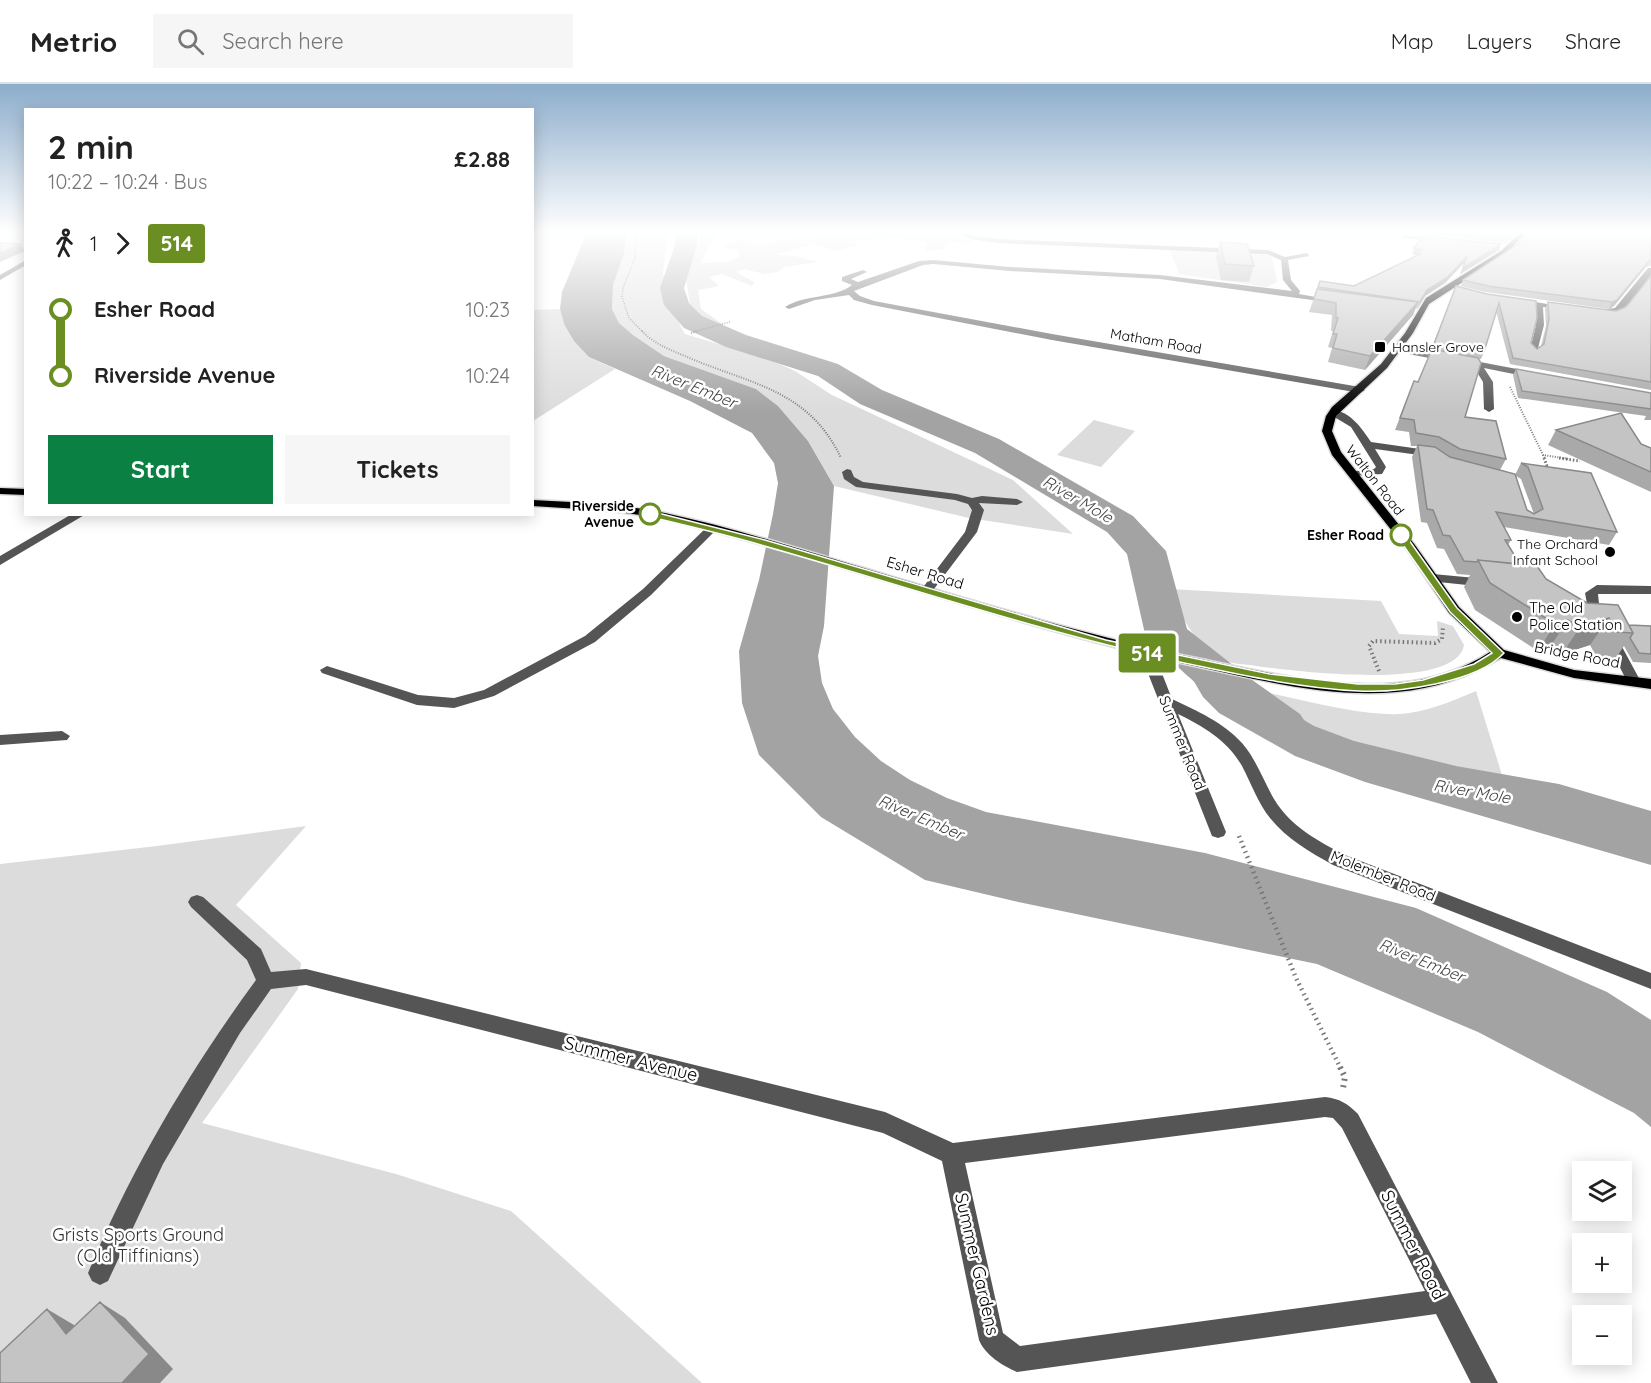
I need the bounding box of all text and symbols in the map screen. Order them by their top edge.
search box [153,14,573,68]
text: Metrio [30,24,117,59]
icon: search [174,25,207,58]
text: Search here [222,27,344,55]
text: Map [1391,28,1434,54]
text: Layers [1467,28,1532,54]
text: Share [1565,28,1621,54]
text: 2 min [48,126,134,167]
text: £2.88 [454,145,510,173]
text: 10:22 – 10:24 · Bus [48,169,207,194]
icon: walk [48,227,81,260]
icon: forward [106,227,139,260]
text: 514 [160,230,193,256]
text: 1 [90,231,97,256]
text: Esher Road [94,295,215,323]
text: 10:23 [465,297,510,322]
street label: Matham Road [1109,324,1203,358]
place label: Hansler Grove [1392,338,1484,356]
marker: Hansler Grove [1373,340,1387,354]
water label: River Ember [648,360,741,413]
text: Riverside Avenue [94,361,276,389]
text: 10:24 [466,363,510,388]
button: Start [48,435,273,504]
button: Tickets [285,435,510,504]
street label: Walton Road [1342,441,1408,519]
water label: River Mole [1039,471,1117,528]
place label: Riverside Avenue [572,497,634,531]
marker: Riverside Avenue [639,503,661,525]
marker: Esher Road [1390,524,1412,546]
place label: Esher Road [1307,526,1384,544]
place label: The Orchard Infant School [1513,535,1598,569]
marker: The Orchard Infant School [1603,545,1617,559]
street label: Esher Road [884,552,966,593]
place label: The Old Police Station [1529,598,1622,634]
marker: The Old Police Station [1510,610,1524,624]
line badge: 514 [1112,634,1182,672]
street label: Bridge Road [1533,637,1621,672]
text: 514 [1131,640,1163,666]
street label: Summer Road [1155,693,1210,793]
water label: River Mole [1432,774,1513,808]
water label: River Ember [875,790,968,845]
street label: Molember Road [1328,846,1438,905]
water label: River Ember [1376,934,1469,987]
street label: Summer Avenue [562,1031,700,1086]
map controls [1572,1161,1632,1365]
button: layers [1572,1161,1632,1221]
street label: Summer Road [1376,1186,1451,1303]
street label: Summer Gardens [950,1190,1005,1337]
park label: Grists Sports Ground (Old Tiffinians) [52,1223,224,1267]
button: + [1572,1233,1632,1293]
button: − [1572,1305,1632,1365]

